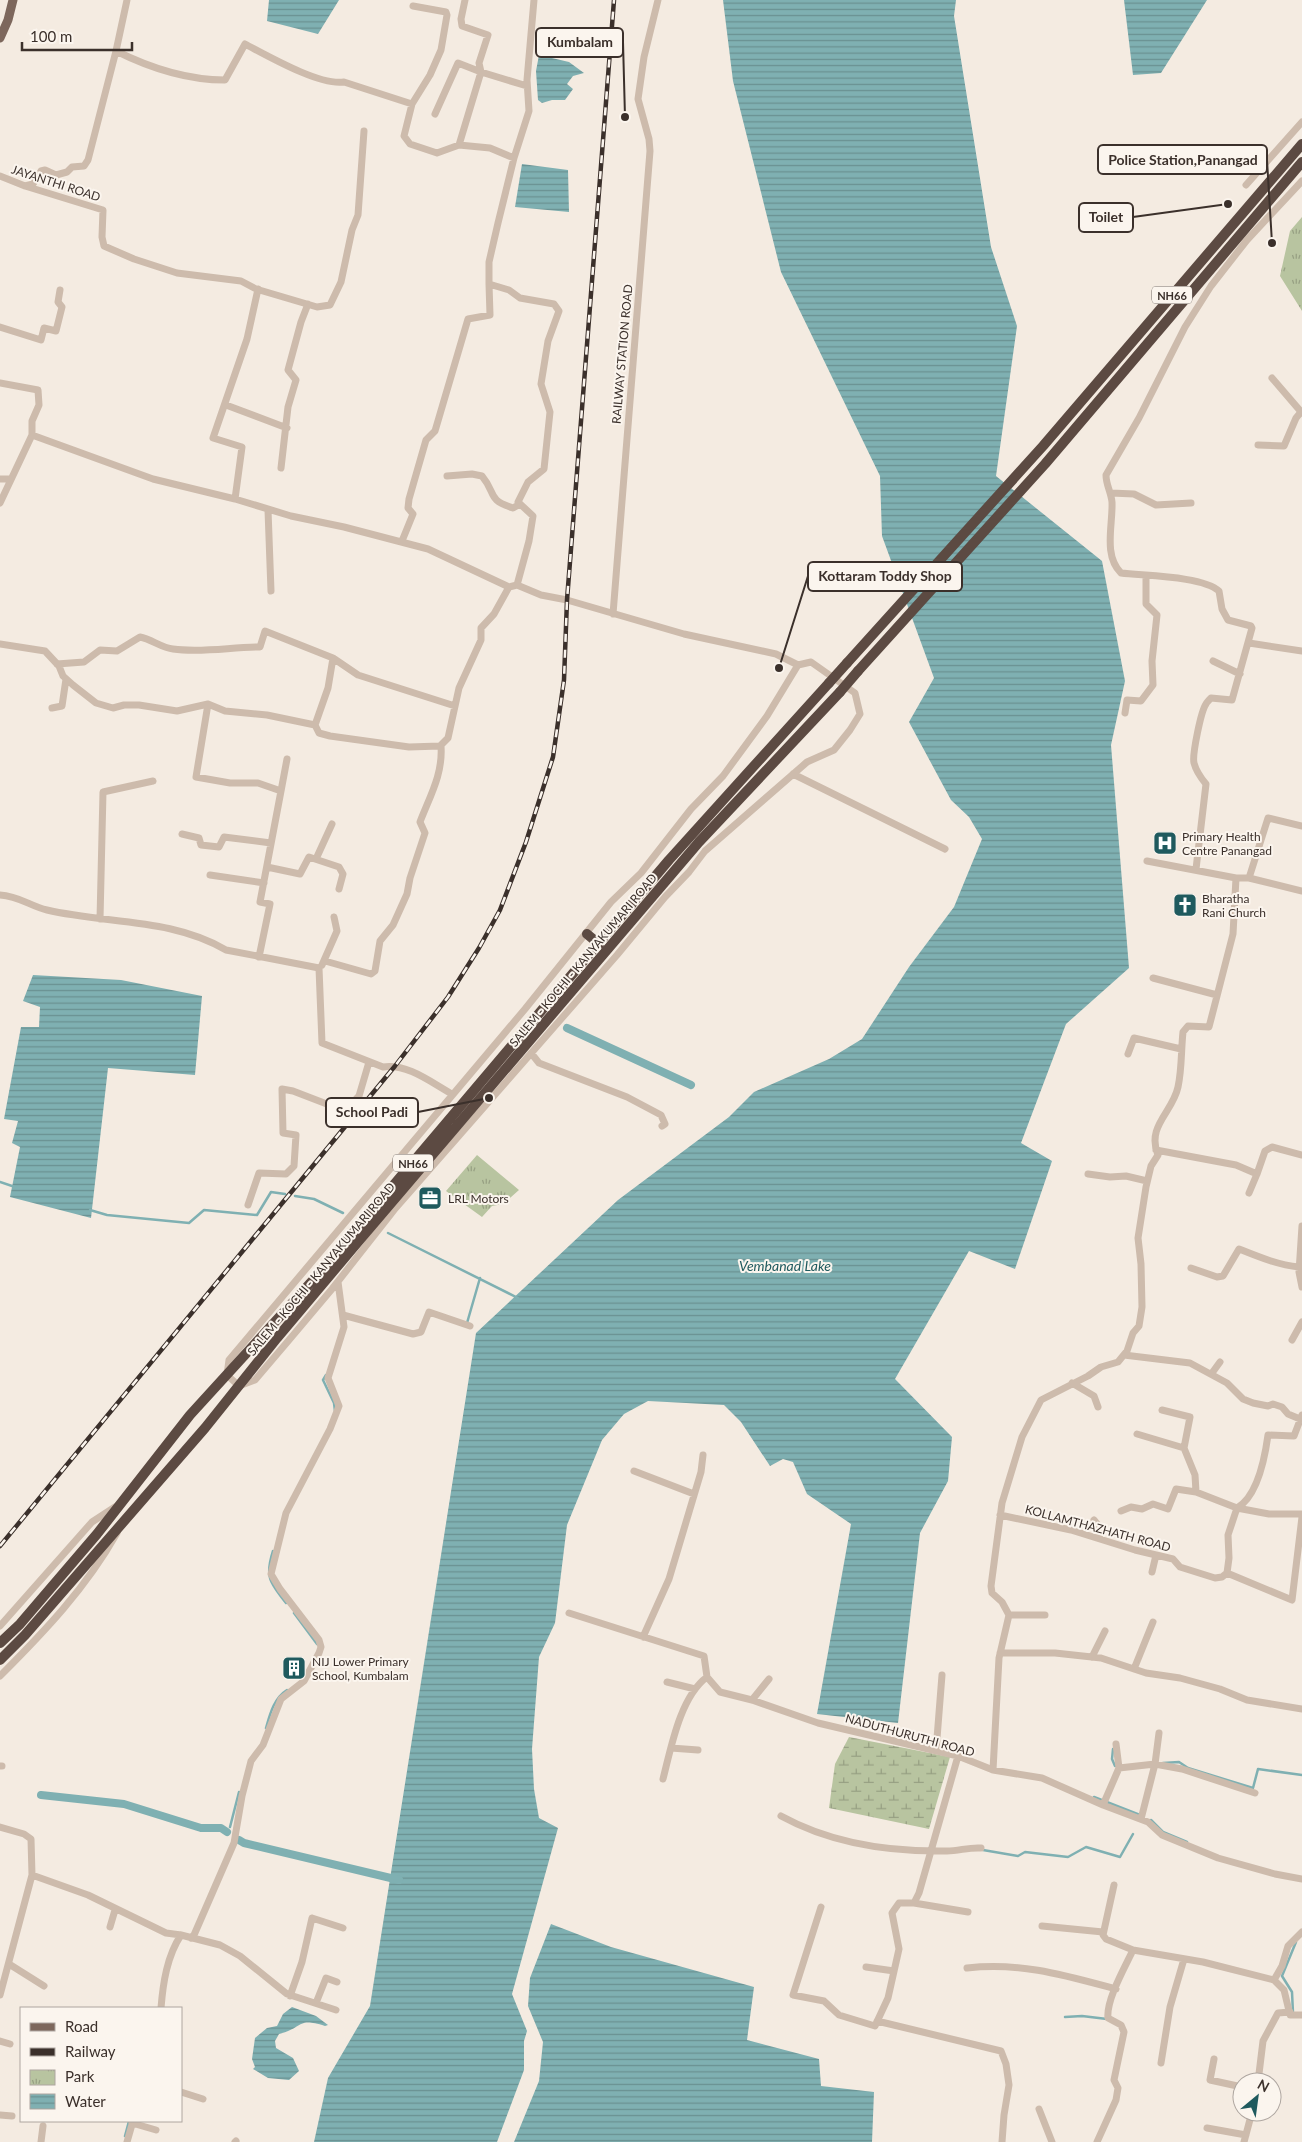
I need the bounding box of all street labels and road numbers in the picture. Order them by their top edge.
street label: JAYANTHI ROAD [9,162,103,204]
street label: RAILWAY STATION ROAD [608,284,636,424]
road number: NH66 [1152,286,1192,304]
street label: SALEM - KOCHI - KANYAKUMARI ROAD [506,870,660,1050]
road number: NH66 [393,1154,433,1172]
street label: SALEM - KOCHI - KANYAKUMARI ROAD [244,1179,398,1359]
street label: KOLLAMTHAZHATH ROAD [1024,1501,1172,1555]
street label: NADUTHURUTHI ROAD [844,1710,976,1760]

